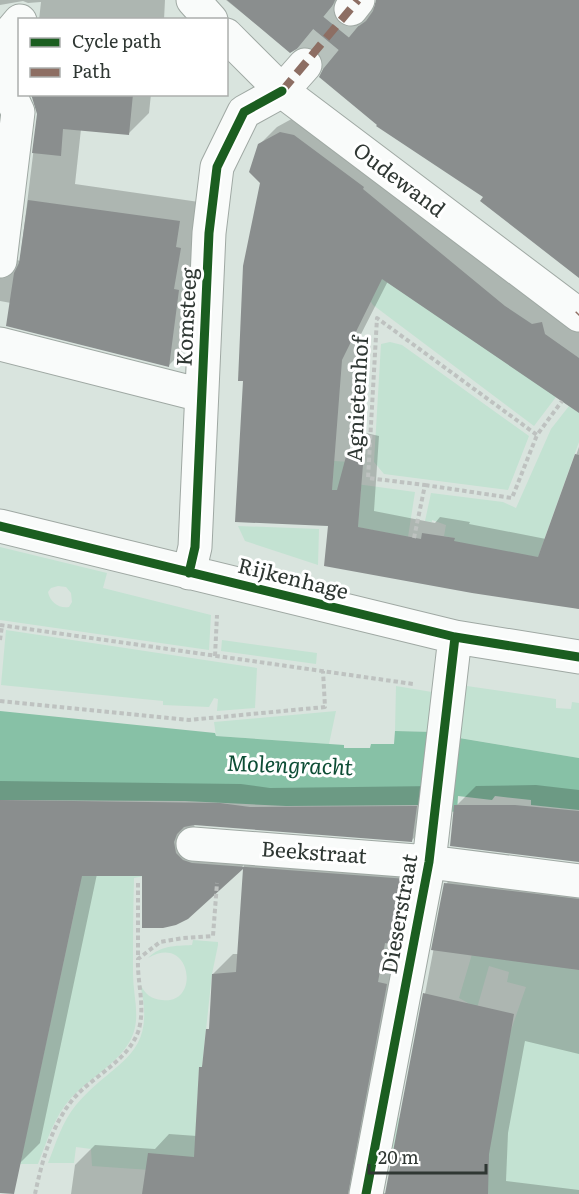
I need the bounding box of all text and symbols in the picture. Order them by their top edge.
legend [18,18,228,96]
text: Cycle path [72,27,161,54]
text: Path [72,57,111,84]
street label: Oudewand [348,133,453,223]
street label: Komsteeg [166,266,203,367]
street label: Agnietenhof [337,333,374,463]
street label: Rijkenhage [235,548,352,605]
water label: Molengracht [226,745,354,782]
street label: Beekstraat [260,831,369,870]
street label: Dieserstraat [372,851,423,976]
scale bar [369,1137,486,1175]
text: 20 m [378,1143,419,1170]

